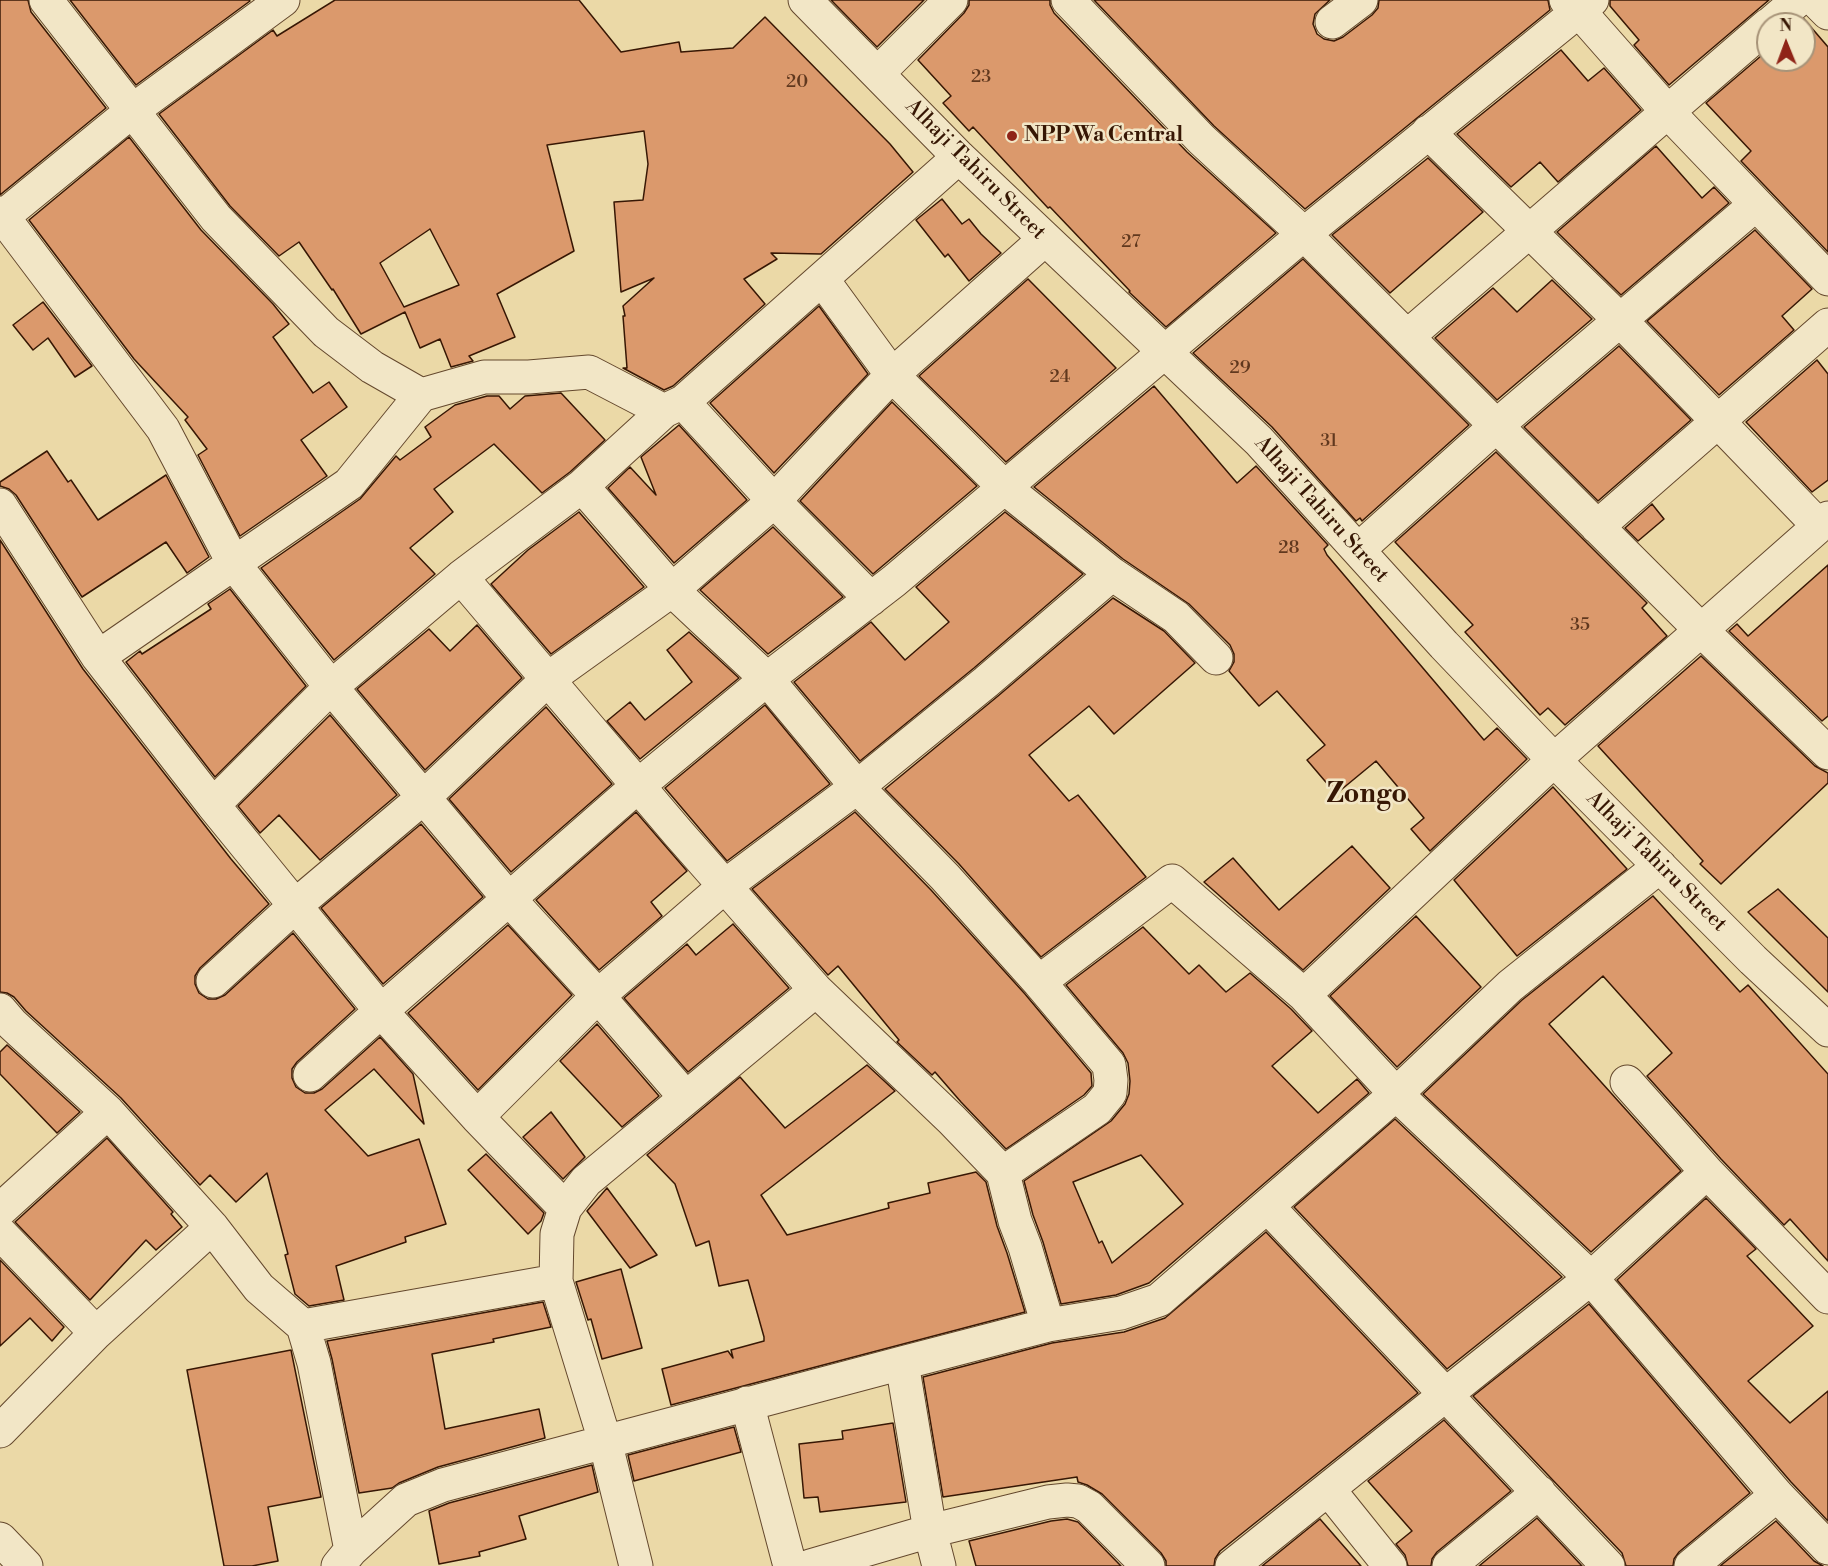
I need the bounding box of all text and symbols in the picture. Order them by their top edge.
north arrow [1756,12,1816,72]
text: N [1779,16,1792,36]
house number: 23 [971,67,991,89]
house number: 20 [786,72,808,94]
street label: Alhaji Tahiru Street [899,94,1051,246]
place label: NPP Wa Central [1024,123,1183,149]
marker: NPP Wa Central [1005,129,1019,143]
house number: 27 [1121,232,1141,254]
house number: 29 [1229,358,1251,380]
house number: 24 [1049,367,1071,389]
house number: 31 [1320,431,1338,453]
street label: Alhaji Tahiru Street [1249,432,1393,588]
house number: 28 [1278,538,1300,560]
house number: 35 [1570,615,1590,637]
district label: Zongo [1327,780,1407,812]
street label: Alhaji Tahiru Street [1580,786,1732,938]

